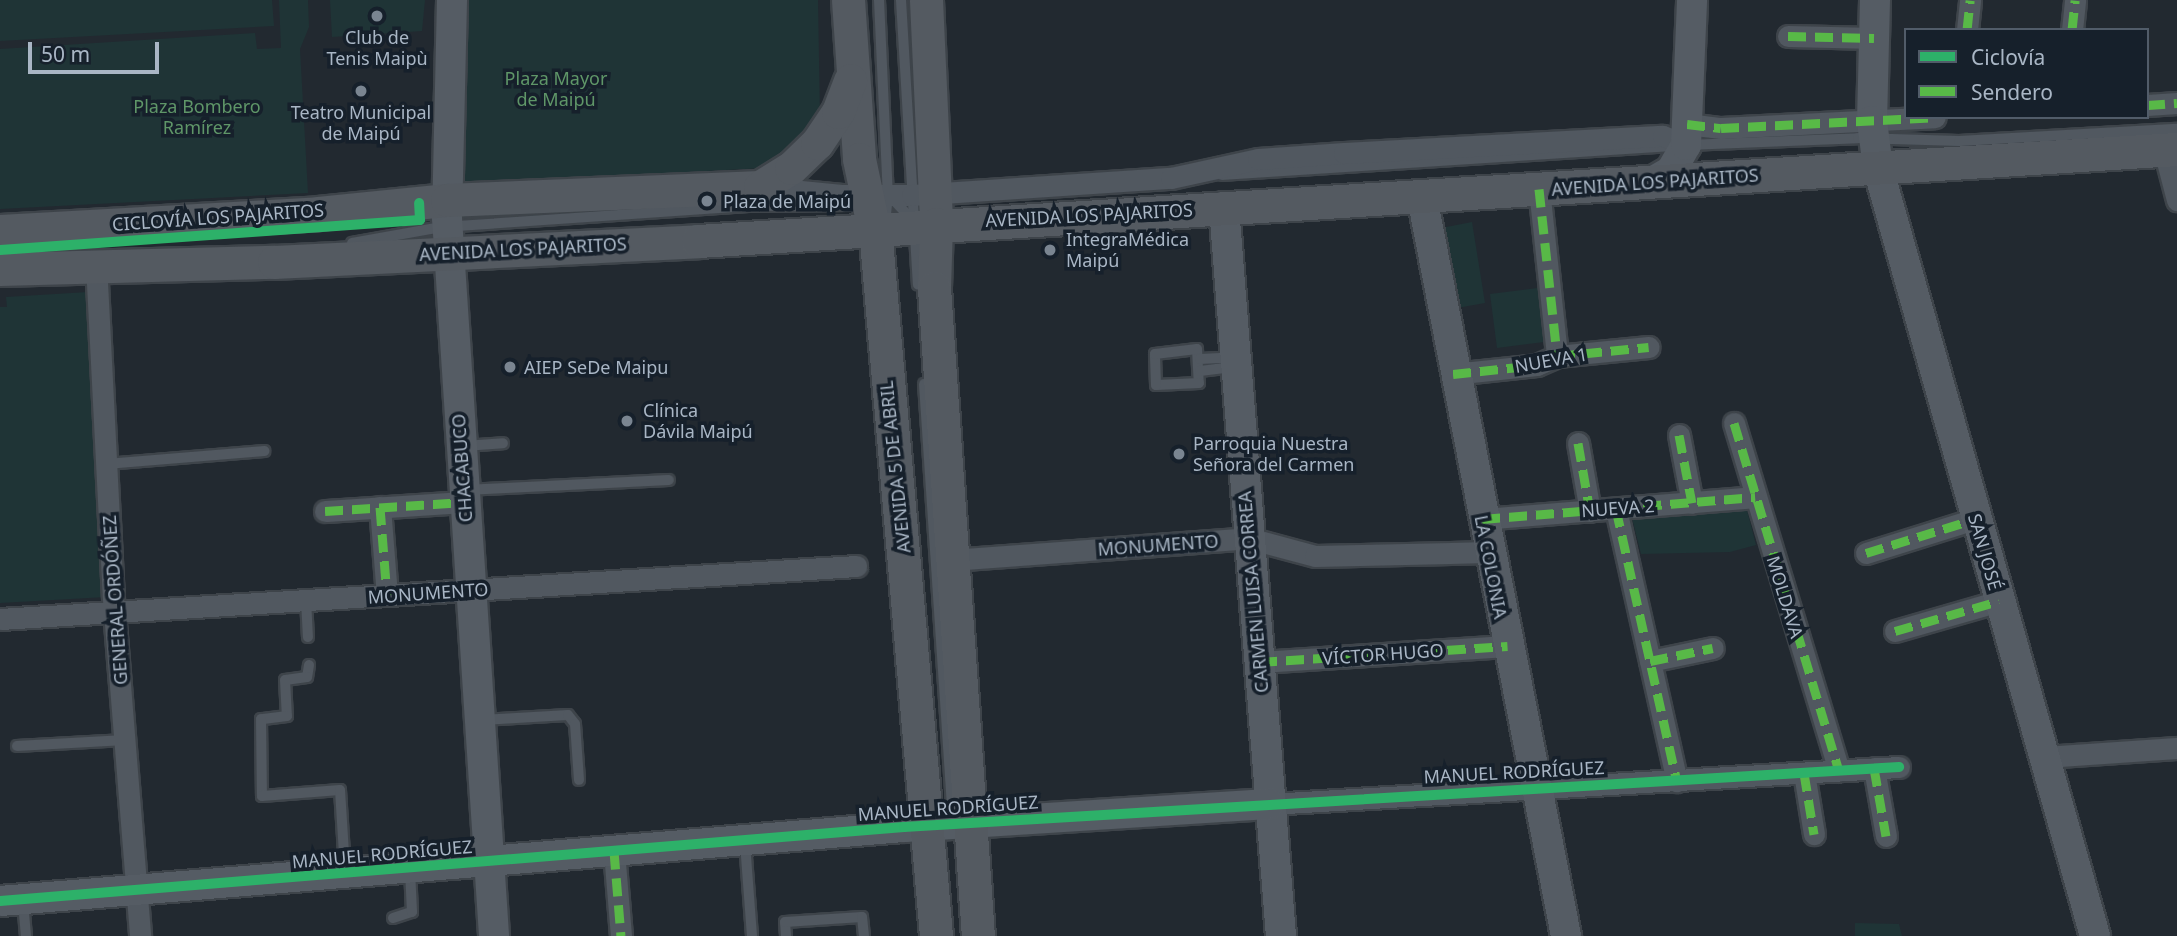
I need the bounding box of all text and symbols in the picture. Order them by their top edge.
marker: Club de Tenis Maipù [369,8,385,24]
place label: Club de Tenis Maipù [326,27,428,70]
scale bar [32,28,163,72]
legend [1904,28,2149,119]
text: 50 m [41,40,90,68]
text: Ciclovía [1971,43,2045,71]
park label: Plaza Mayor de Maipú [505,68,607,110]
text: Sendero [1971,78,2053,106]
marker: Teatro Municipal de Maipú [353,83,369,99]
park label: Plaza Bombero Ramírez [133,96,261,138]
place label: Teatro Municipal de Maipú [291,102,431,144]
street label: AVENIDA LOS PAJARITOS [1551,164,1759,200]
place label: Plaza de Maipú [723,190,851,212]
marker: Plaza de Maipú [697,191,717,211]
street label: CICLOVÍA LOS PAJARITOS [111,199,325,235]
street label: AVENIDA LOS PAJARITOS [985,199,1193,231]
place label: IntegraMédica Maipú [1066,229,1189,272]
street label: AVENIDA LOS PAJARITOS [419,233,627,265]
marker: IntegraMédica Maipú [1040,240,1060,260]
street label: NUEVA 1 [1513,343,1589,377]
place label: AIEP SeDe Maipu [524,356,668,378]
marker: AIEP SeDe Maipu [502,359,518,375]
street label: AVENIDA 5 DE ABRIL [875,380,915,554]
place label: Clínica Dávila Maipú [643,400,753,442]
marker: Clínica Dávila Maipú [617,411,637,431]
street label: CHACABUCO [447,413,477,523]
place label: Parroquia Nuestra Señora del Carmen [1193,433,1354,476]
marker: Parroquia Nuestra Señora del Carmen [1171,446,1187,462]
street label: CARMEN LUISA CORREA [1233,490,1273,694]
street label: NUEVA 2 [1581,495,1655,521]
street label: SAN JOSÉ [1964,511,2006,593]
street label: LA COLONIA [1470,513,1512,621]
street label: GENERAL ORDÓÑEZ [98,514,132,686]
street label: MONUMENTO [1097,530,1219,560]
street label: MOLDAVA [1762,553,1808,641]
street label: MONUMENTO [367,578,489,608]
street label: VÍCTOR HUGO [1322,639,1444,669]
street label: MANUEL RODRÍGUEZ [1423,756,1605,788]
street label: MANUEL RODRÍGUEZ [857,791,1039,825]
street label: MANUEL RODRÍGUEZ [291,835,473,873]

